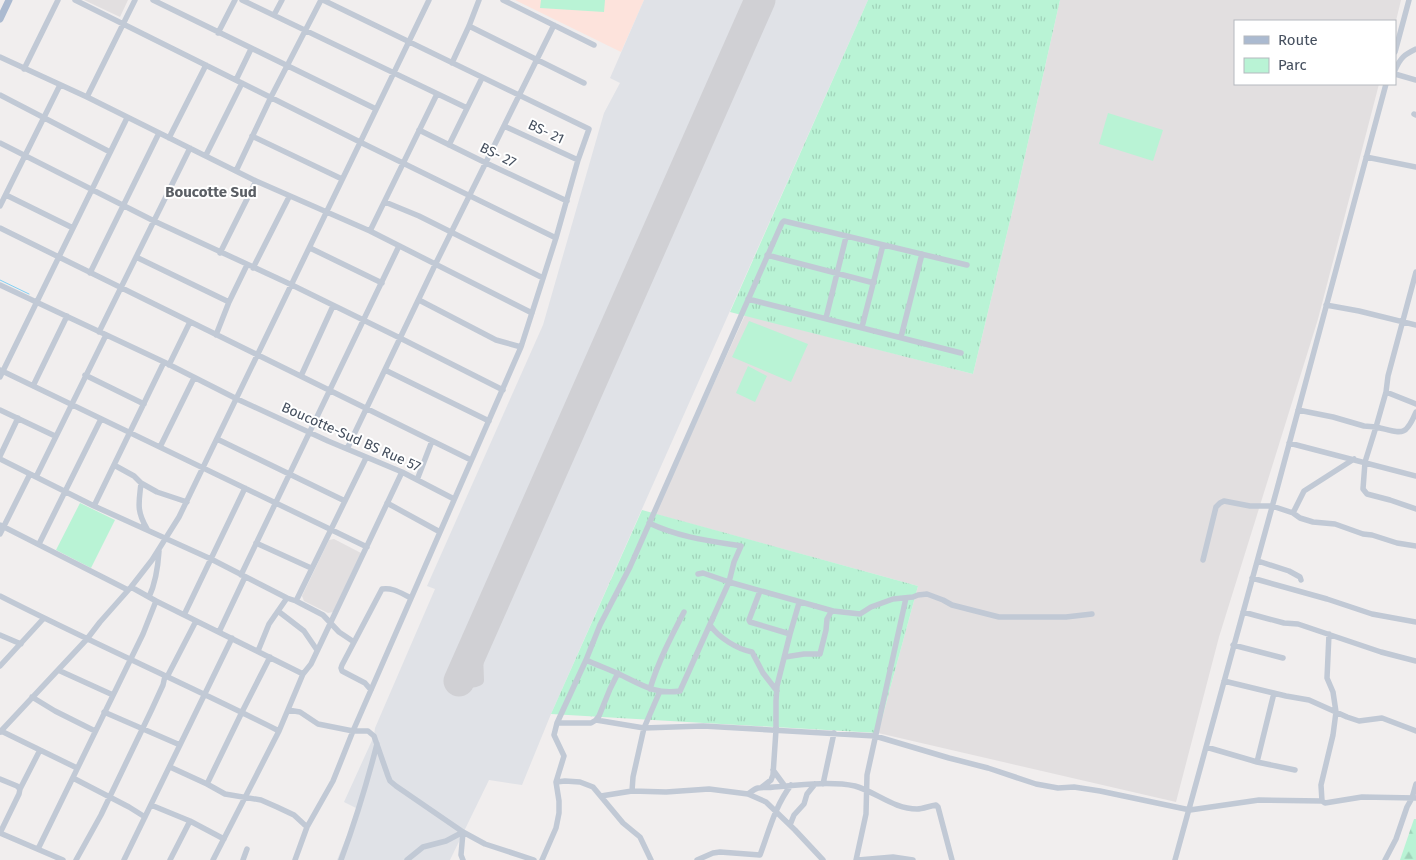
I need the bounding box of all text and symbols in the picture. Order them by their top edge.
legend [1234,20,1396,85]
text: Route [1278,31,1318,49]
text: Parc [1278,56,1307,74]
street label: BS- 21 [525,116,567,148]
street label: BS- 27 [477,139,519,171]
district label: Boucotte Sud [165,183,257,201]
street label: Boucotte-Sud BS Rue 57 [279,399,423,475]

